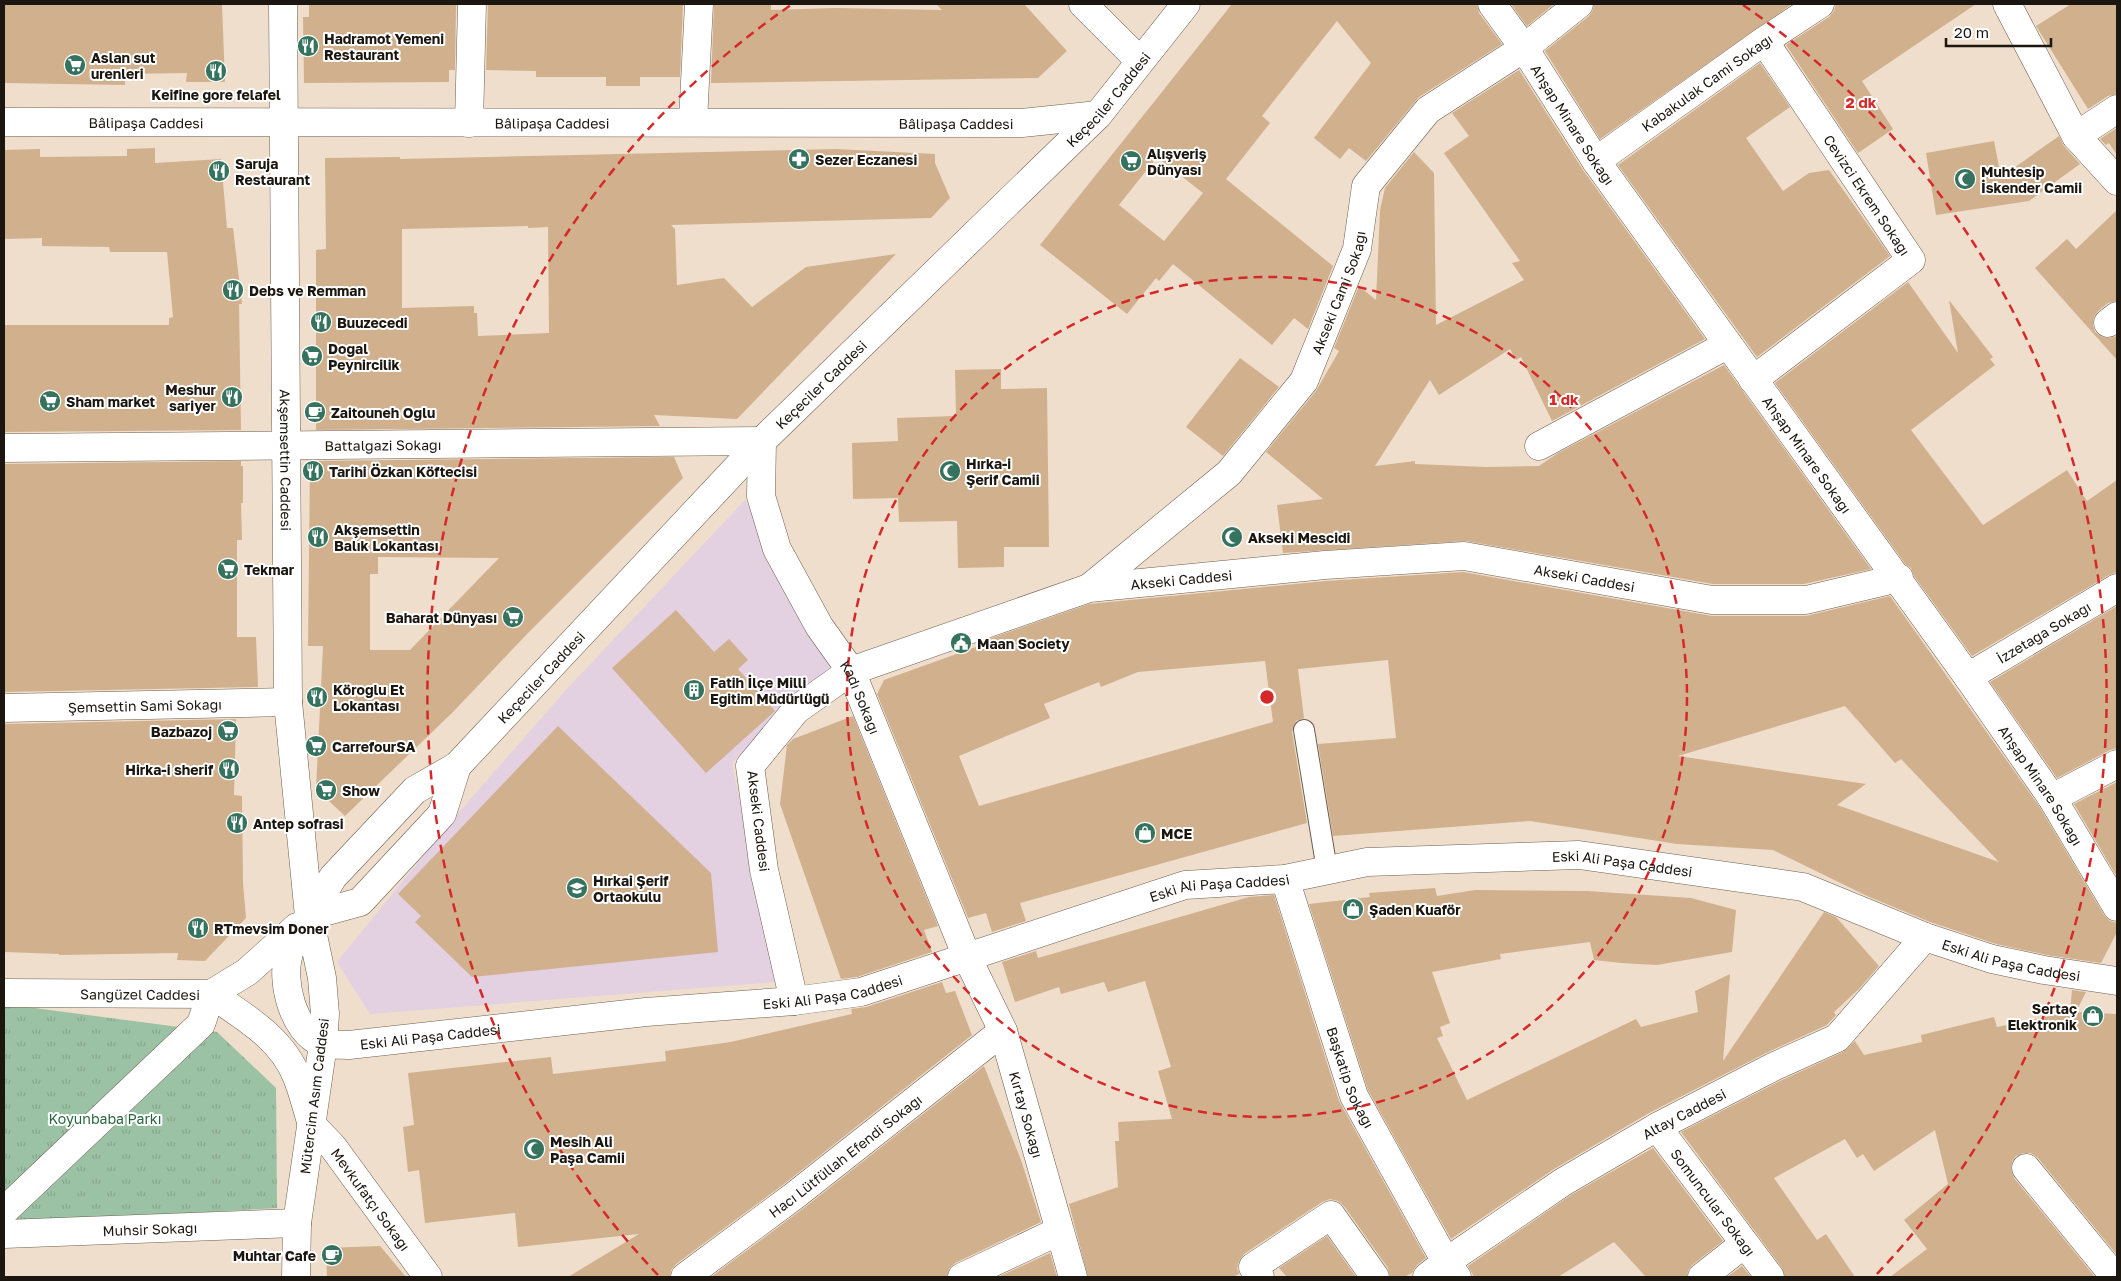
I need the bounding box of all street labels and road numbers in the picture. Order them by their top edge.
street label: Kabakulak Cami Sokağı [1638,30,1775,134]
street label: Keçeciler Caddesi [1062,48,1153,150]
street label: Ahşap Minare Sokağı [1528,61,1619,188]
street label: Bâlipaşa Caddesi [89,114,203,131]
street label: Bâlipaşa Caddesi [495,114,609,131]
street label: Bâlipaşa Caddesi [899,114,1013,131]
street label: Cevizci Ekrem Sokağı [1820,131,1914,259]
street label: Akseki Cami Sokağı [1307,230,1368,357]
street label: Keçeciler Caddesi [772,336,870,432]
street label: Akşemsettin Caddesi [277,389,295,531]
street label: Ahşap Minare Sokağı [1760,392,1855,516]
street label: Battalgazi Sokağı [324,435,442,454]
street label: Akseki Caddesi [1533,560,1636,595]
street label: Akseki Caddesi [1130,566,1233,592]
street label: İzzetağa Sokağı [1994,597,2093,666]
street label: Keçeciler Caddesi [493,627,588,726]
street label: Kadı Sokağı [837,657,884,736]
street label: Şemsettin Sami Sokağı [68,695,222,715]
street label: Ahşap Minare Sokağı [1995,722,2087,848]
street label: Akseki Caddesi [744,769,774,873]
street label: Eski Ali Paşa Caddesi [1551,846,1694,880]
street label: Eski Ali Paşa Caddesi [1147,870,1291,905]
street label: Eski Ali Paşa Caddesi [1940,935,2082,984]
street label: Eski Ali Paşa Caddesi [762,971,904,1012]
street label: Sangüzel Caddesi [80,985,200,1002]
street label: Mütercim Asım Caddesi [296,1017,332,1175]
street label: Eski Ali Paşa Caddesi [359,1020,502,1052]
street label: Başkatip Sokağı [1324,1024,1378,1131]
street label: Kırtay Sokağı [1006,1069,1047,1160]
street label: Altay Caddesi [1639,1084,1729,1142]
street label: Hacı Lütfüllah Efendi Sokağı [765,1090,925,1220]
street label: Mevkufatçı Sokağı [328,1145,414,1254]
street label: Somuncular Sokağı [1668,1145,1759,1259]
street label: Muhsir Sokağı [102,1218,198,1239]

